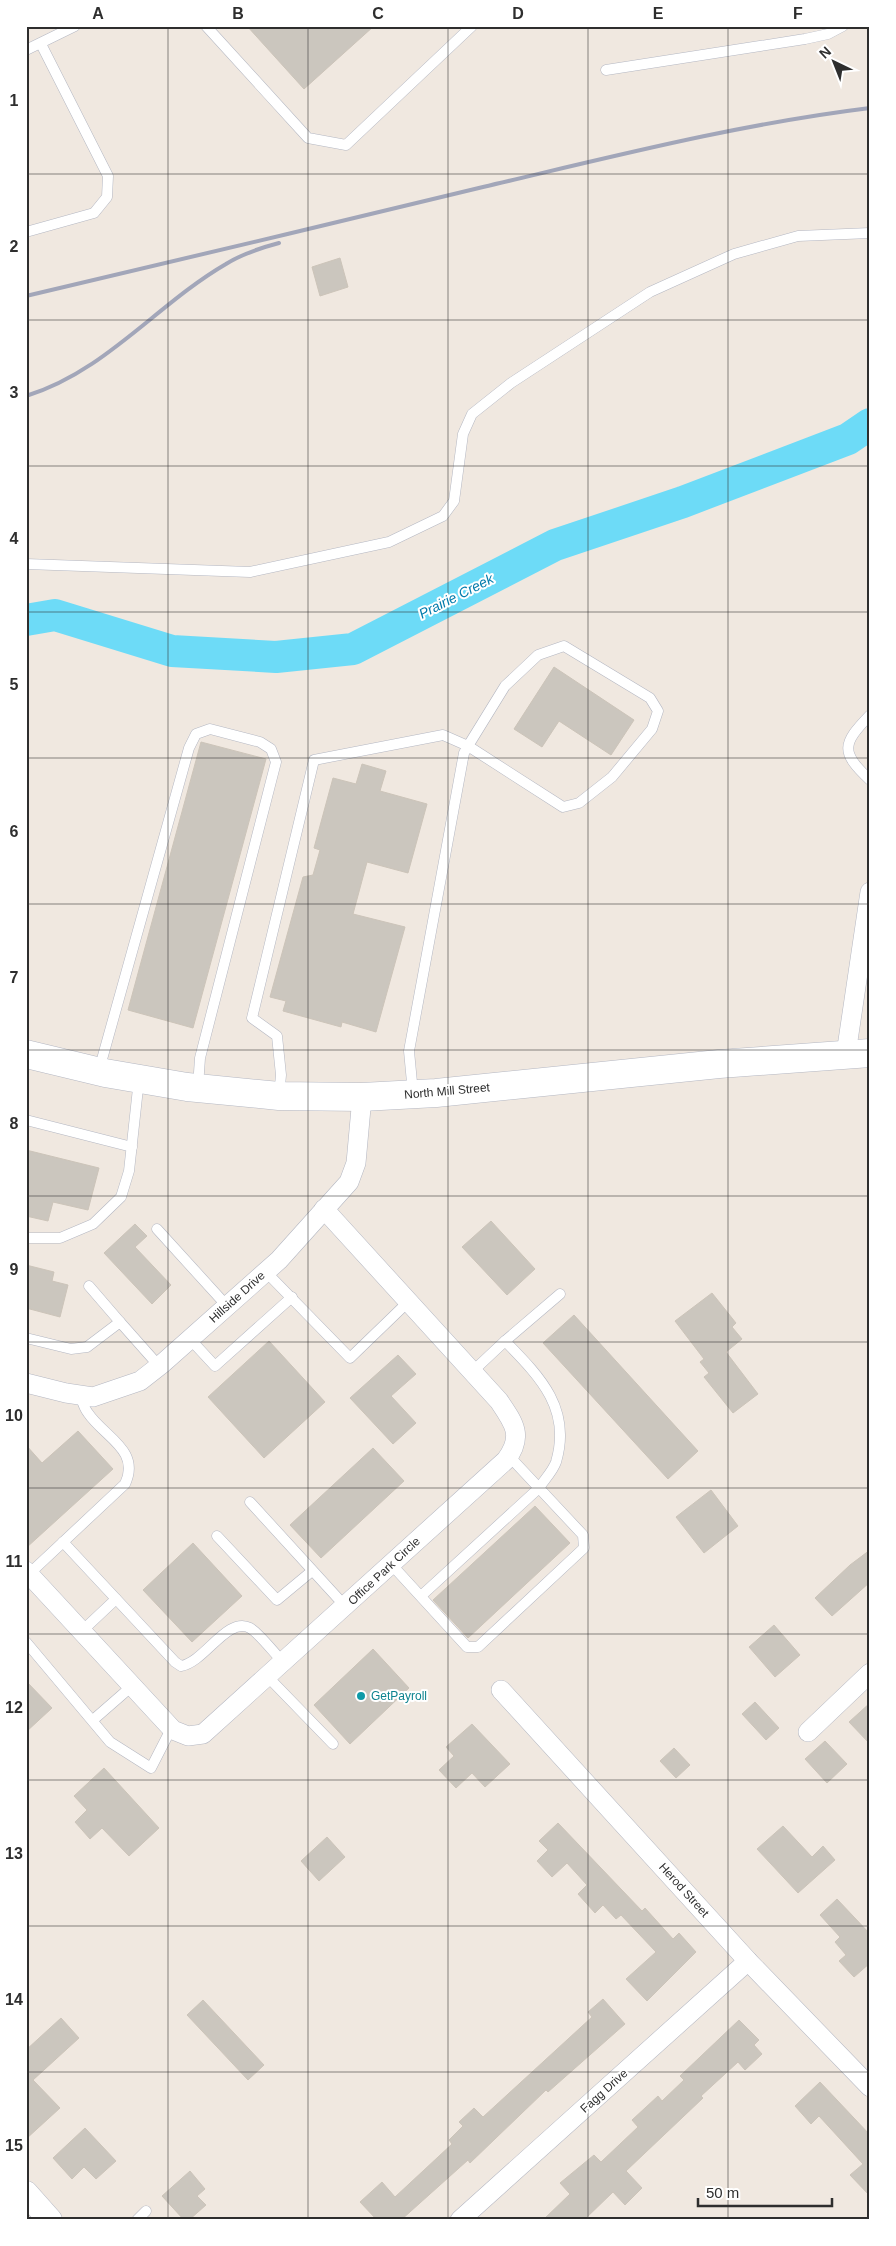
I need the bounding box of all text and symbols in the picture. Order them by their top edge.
text: A [92,5,104,22]
text: B [232,5,244,22]
text: C [372,5,384,22]
text: D [512,5,524,22]
text: E [653,5,664,22]
text: F [793,5,803,22]
north arrow [808,38,858,88]
text: N [816,43,834,62]
text: 1 [10,92,19,109]
text: 2 [10,238,19,255]
text: 3 [10,384,19,401]
text: 4 [10,530,19,547]
water label: Prairie Creek [416,570,497,622]
text: 5 [10,676,19,693]
text: 6 [10,823,19,840]
text: 7 [10,969,19,986]
street label: North Mill Street [404,1080,491,1102]
text: 8 [10,1115,19,1132]
text: 9 [10,1261,19,1278]
street label: Hillside Drive [206,1268,268,1326]
text: 10 [5,1407,23,1424]
street label: Office Park Circle [345,1534,423,1608]
text: 11 [6,1553,23,1570]
place label: GetPayroll [371,1689,427,1703]
marker: GetPayroll [355,1690,367,1702]
text: 12 [5,1699,23,1716]
text: 13 [5,1845,23,1862]
street label: Herod Street [656,1860,712,1920]
text: 14 [5,1991,23,2008]
street label: Fagg Drive [578,2066,631,2116]
text: 15 [5,2137,23,2154]
scale bar [698,2176,832,2208]
text: 50 m [706,2184,739,2201]

